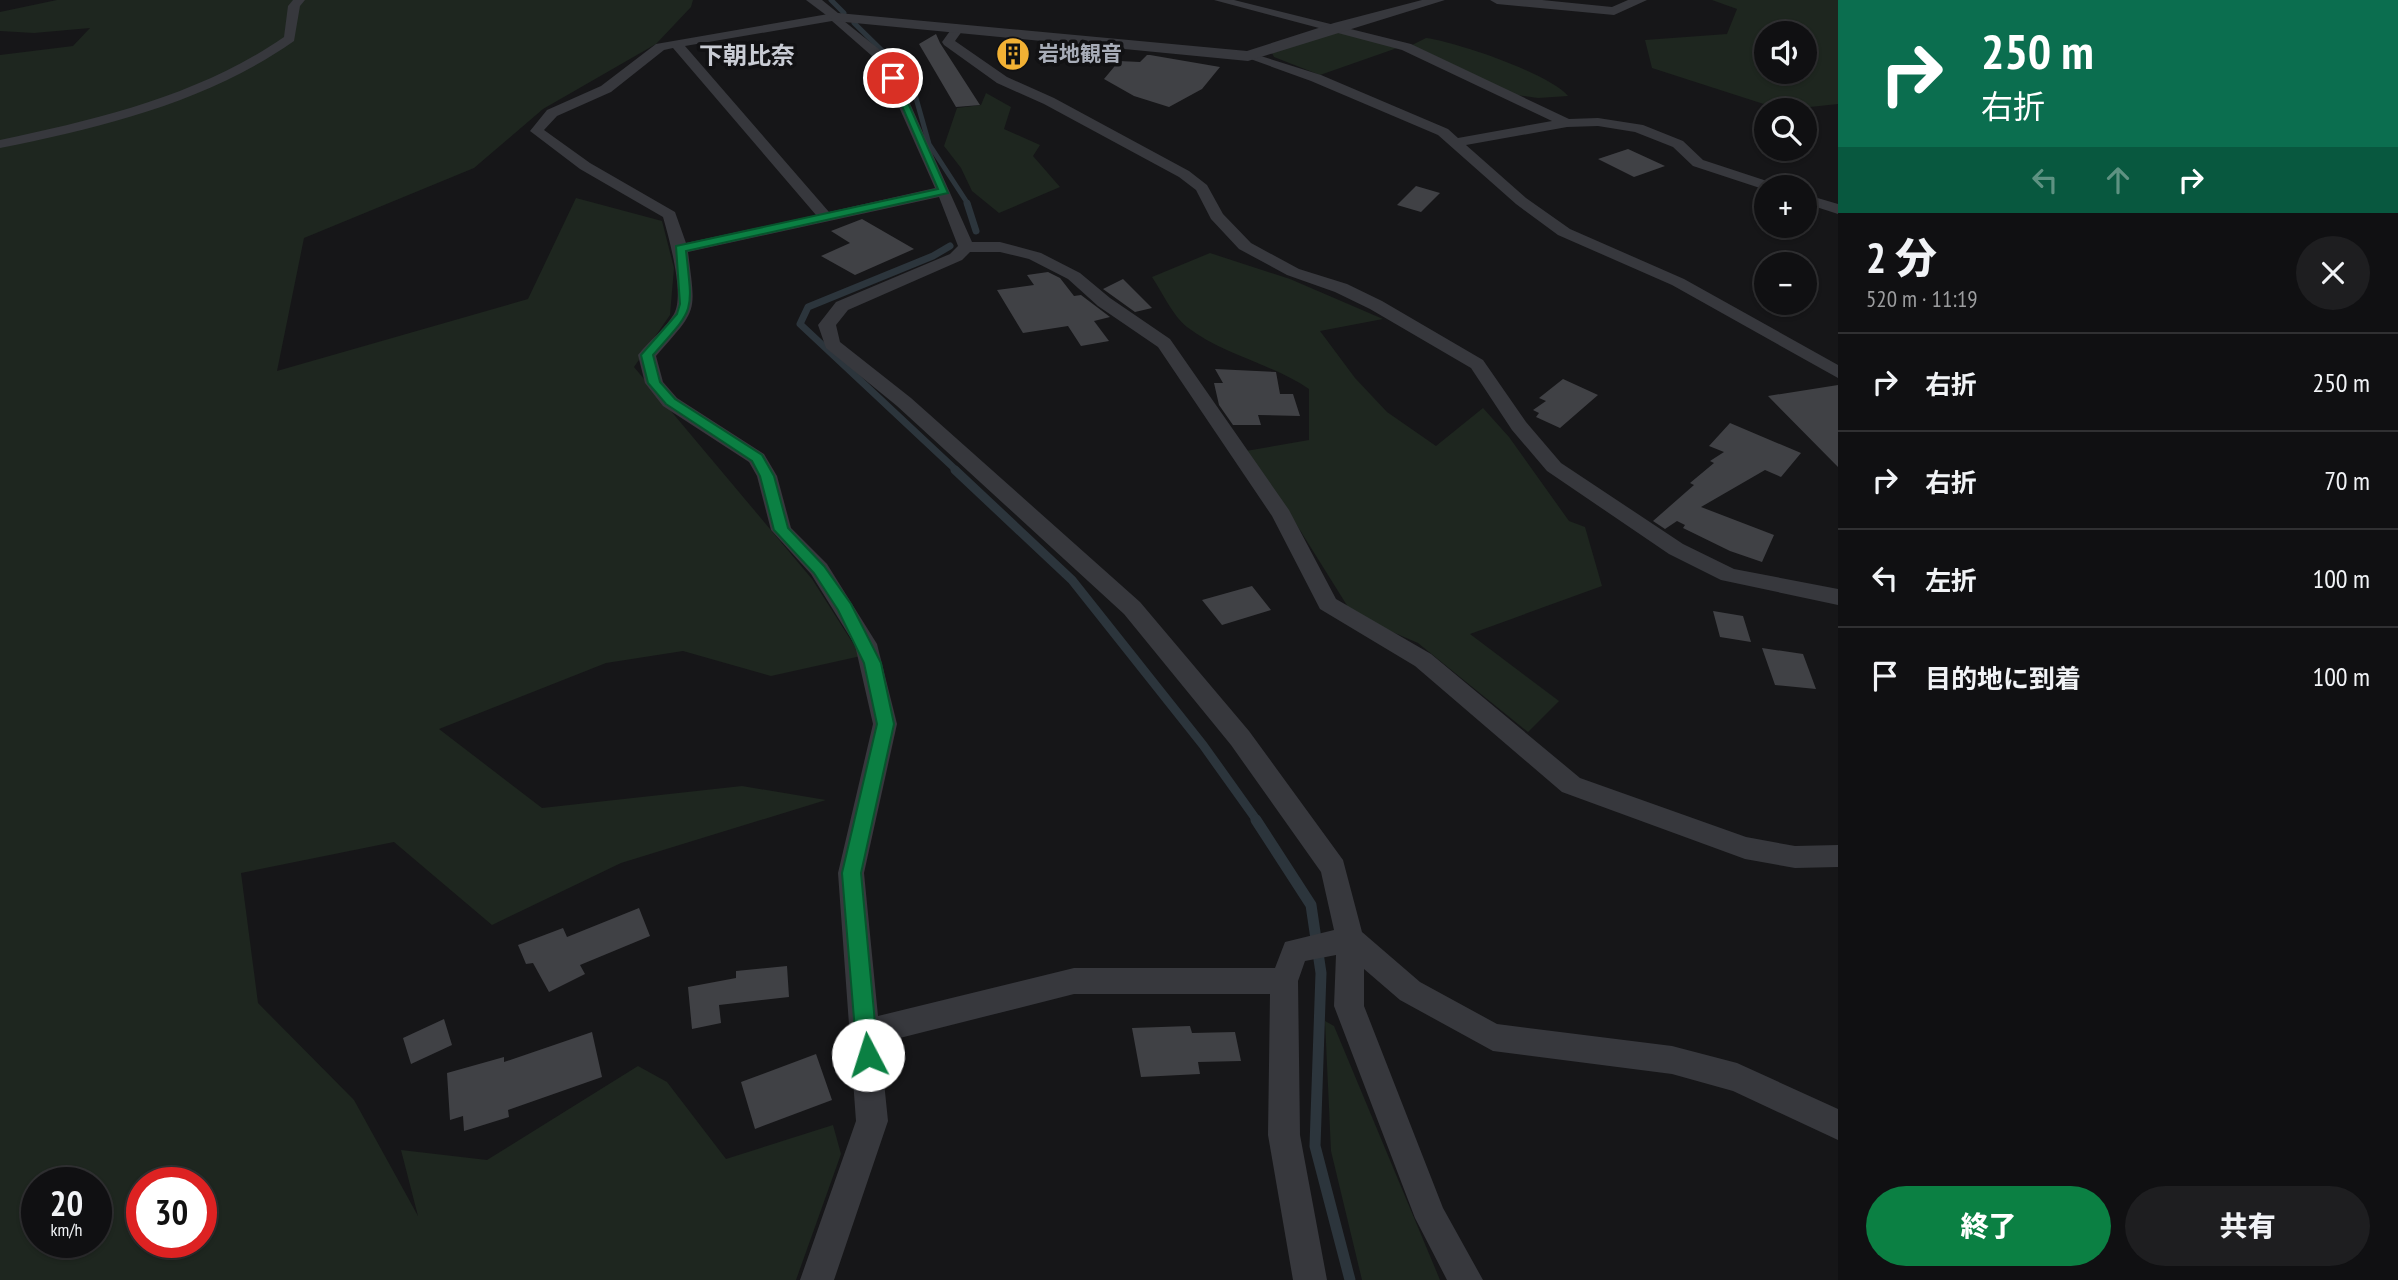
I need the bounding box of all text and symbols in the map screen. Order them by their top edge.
text: 250 m [1981,19,2094,83]
map controls [1754,21,1817,315]
button: sound [1754,21,1817,84]
icon: right [1866,28,1957,119]
building icon: 岩地観音 [994,35,1032,73]
district label: 下朝比奈 [699,40,795,71]
place label: 岩地観音 [1038,40,1122,67]
pin [863,48,923,108]
icon: arrive [874,59,912,97]
text: 右折 [1981,85,2045,127]
button: search [1754,98,1817,161]
icon: left [2026,161,2064,199]
icon: ahead [2099,161,2137,199]
icon: right [2172,161,2210,199]
button: + [1754,175,1817,238]
text: 2 分 [1866,230,1937,285]
button: close [2296,236,2370,310]
button: − [1754,252,1817,315]
text: 520 m · 11:19 [1866,284,1978,313]
icon: right [1866,363,1904,401]
text: 250 m [2312,366,2370,399]
text: 右折 [1925,368,1977,401]
icon: right [1866,461,1904,499]
text: 70 m [2324,464,2370,497]
text: 右折 [1925,466,1977,499]
icon: left [1866,559,1904,597]
text: 100 m [2312,562,2370,595]
text: 左折 [1925,564,1977,597]
icon: arrive [1866,657,1904,695]
text: 100 m [2312,660,2370,693]
text: 目的地に到着 [1925,662,2081,695]
position arrow [831,1018,905,1092]
speed limit sign: 30 [126,1167,217,1258]
text: 20 [50,1180,83,1226]
button: 終了 [1866,1186,2111,1266]
button: 共有 [2125,1186,2370,1266]
text: km/h [51,1218,82,1241]

